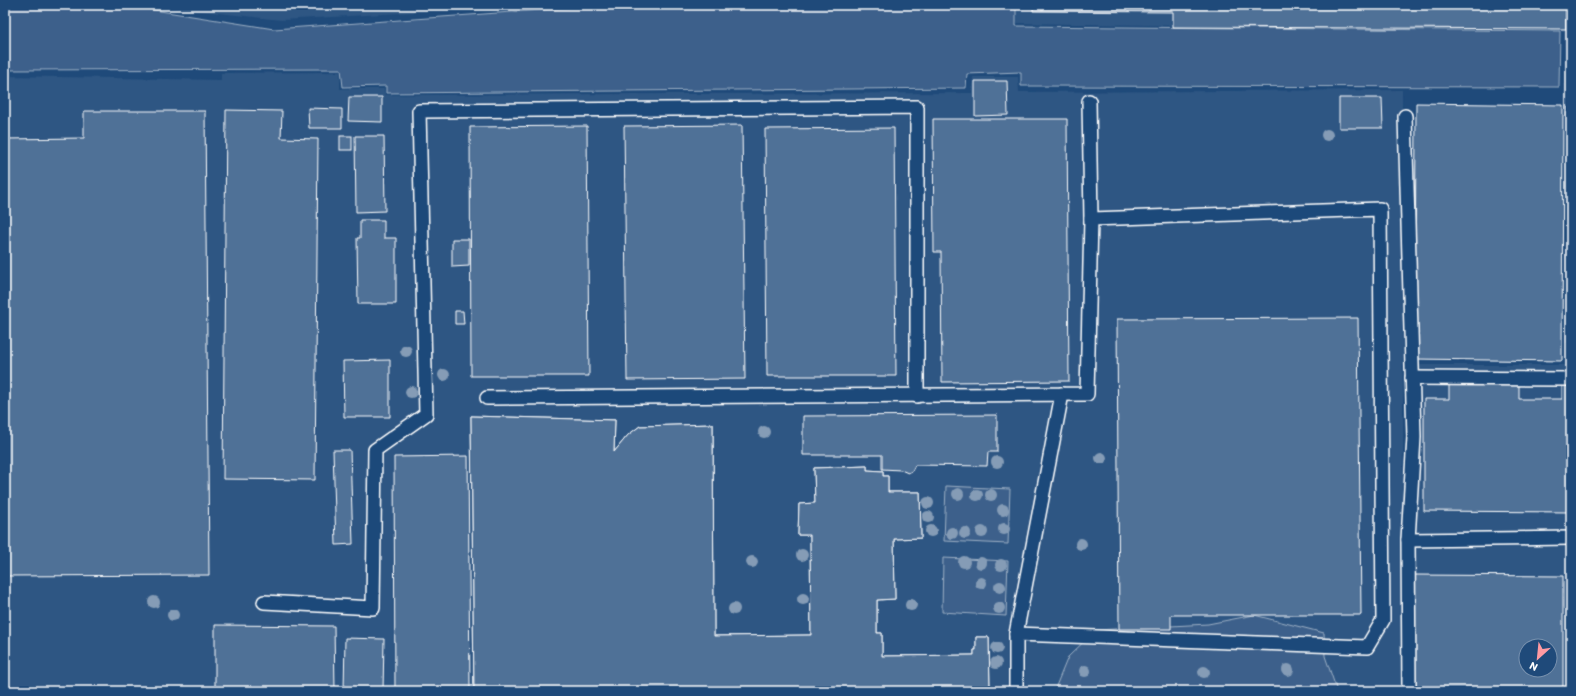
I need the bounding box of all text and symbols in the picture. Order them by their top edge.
north arrow [1518,638,1558,678]
text: N [1527,659,1540,674]

